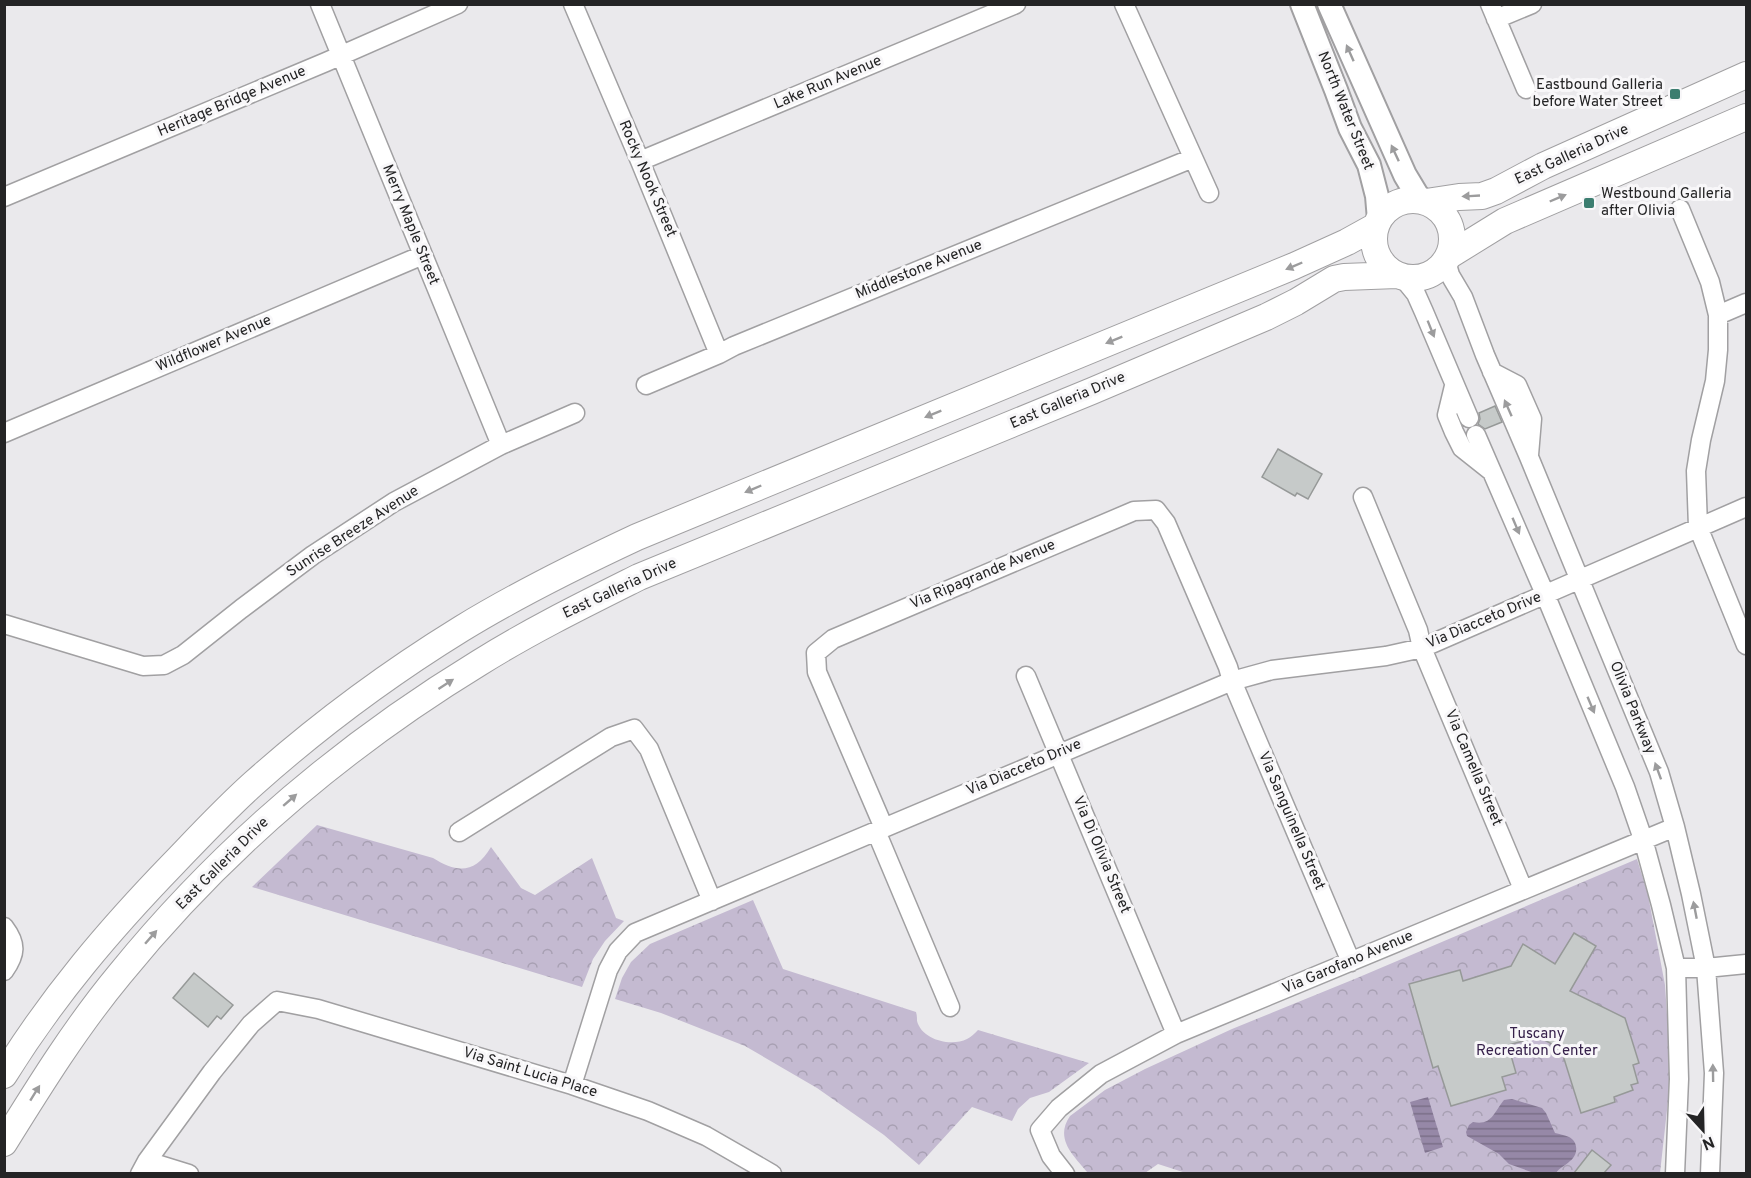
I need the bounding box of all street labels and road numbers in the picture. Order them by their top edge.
street label: North Water Street [1313,49,1377,173]
street label: Lake Run Avenue [771,52,885,114]
street label: Heritage Bridge Avenue [155,62,309,142]
street label: Rocky Nook Street [614,118,680,240]
street label: East Galleria Drive [1512,120,1632,190]
street label: Merry Maple Street [377,162,443,288]
street label: Middlestone Avenue [853,236,985,304]
street label: Wildflower Avenue [153,311,275,377]
street label: East Galleria Drive [1007,368,1129,434]
street label: Sunrise Breeze Avenue [283,482,423,582]
street label: Via Ripagrande Avenue [907,536,1059,614]
street label: East Galleria Drive [560,554,680,624]
street label: Via Diacceto Drive [1424,588,1544,654]
street label: Olivia Parkway [1605,659,1659,757]
street label: Via Camella Street [1440,707,1506,829]
street label: Via Diacceto Drive [964,735,1084,801]
street label: Via Sanguinella Street [1253,749,1329,893]
street label: Via Di Olivia Street [1068,794,1134,916]
street label: East Galleria Drive [173,814,273,914]
street label: Via Garofano Avenue [1280,927,1416,999]
street label: Via Saint Lucia Place [460,1043,600,1103]

